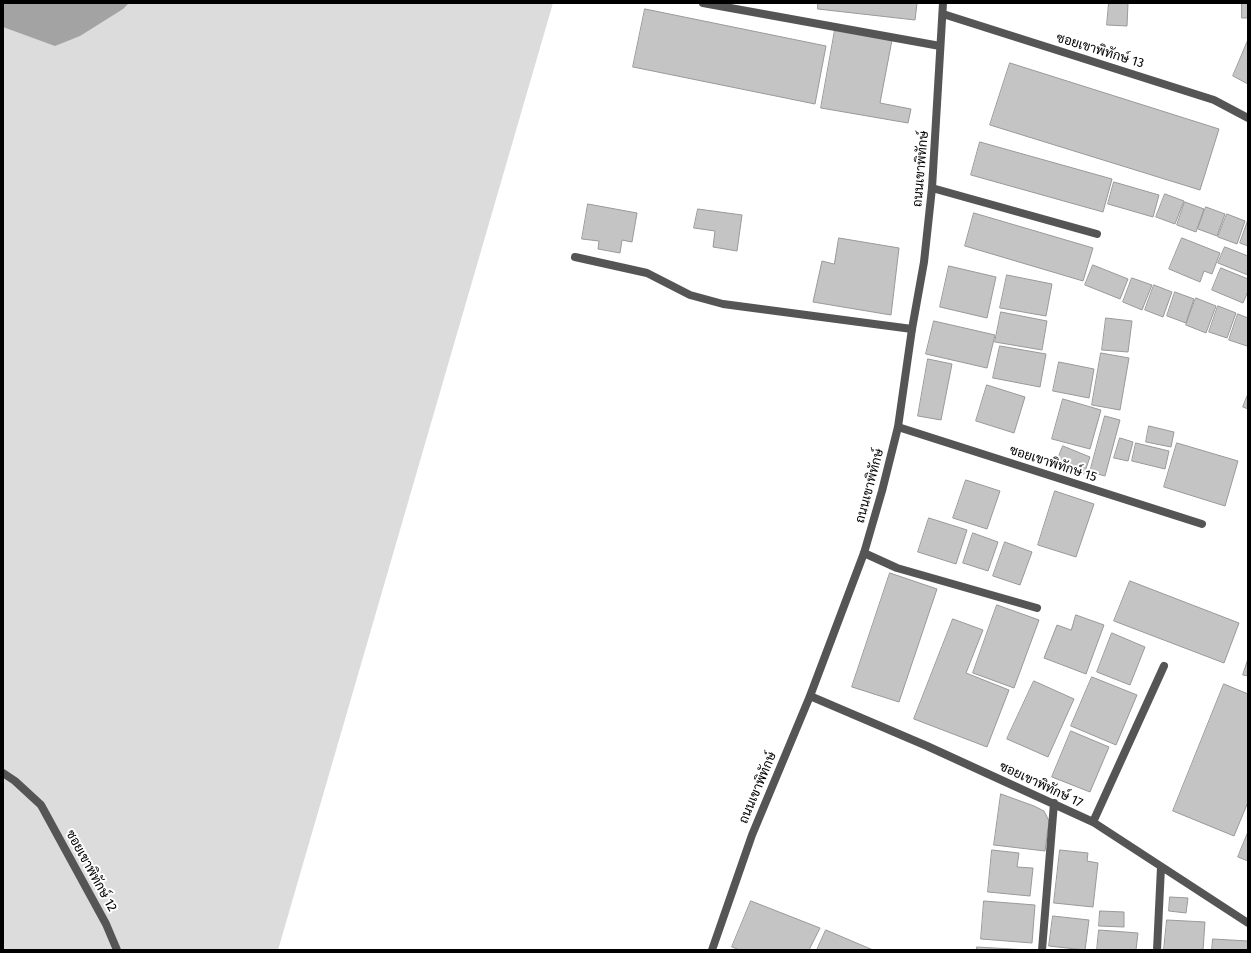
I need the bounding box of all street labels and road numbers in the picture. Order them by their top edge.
street label: ซอยเขาพิทักษ์ 13 [1054,30,1146,72]
street label: ถนนเขาพิทักษ์ [910,130,932,208]
street label: ซอยเขาพิทักษ์ 15 [1007,443,1099,485]
street label: ถนนเขาพิทักษ์ [853,447,887,525]
street label: ถนนเขาพิทักษ์ [736,750,780,826]
street label: ซอยเขาพิทักษ์ 17 [997,759,1085,811]
street label: ซอยเขาพิทักษ์ 12 [62,827,120,915]

